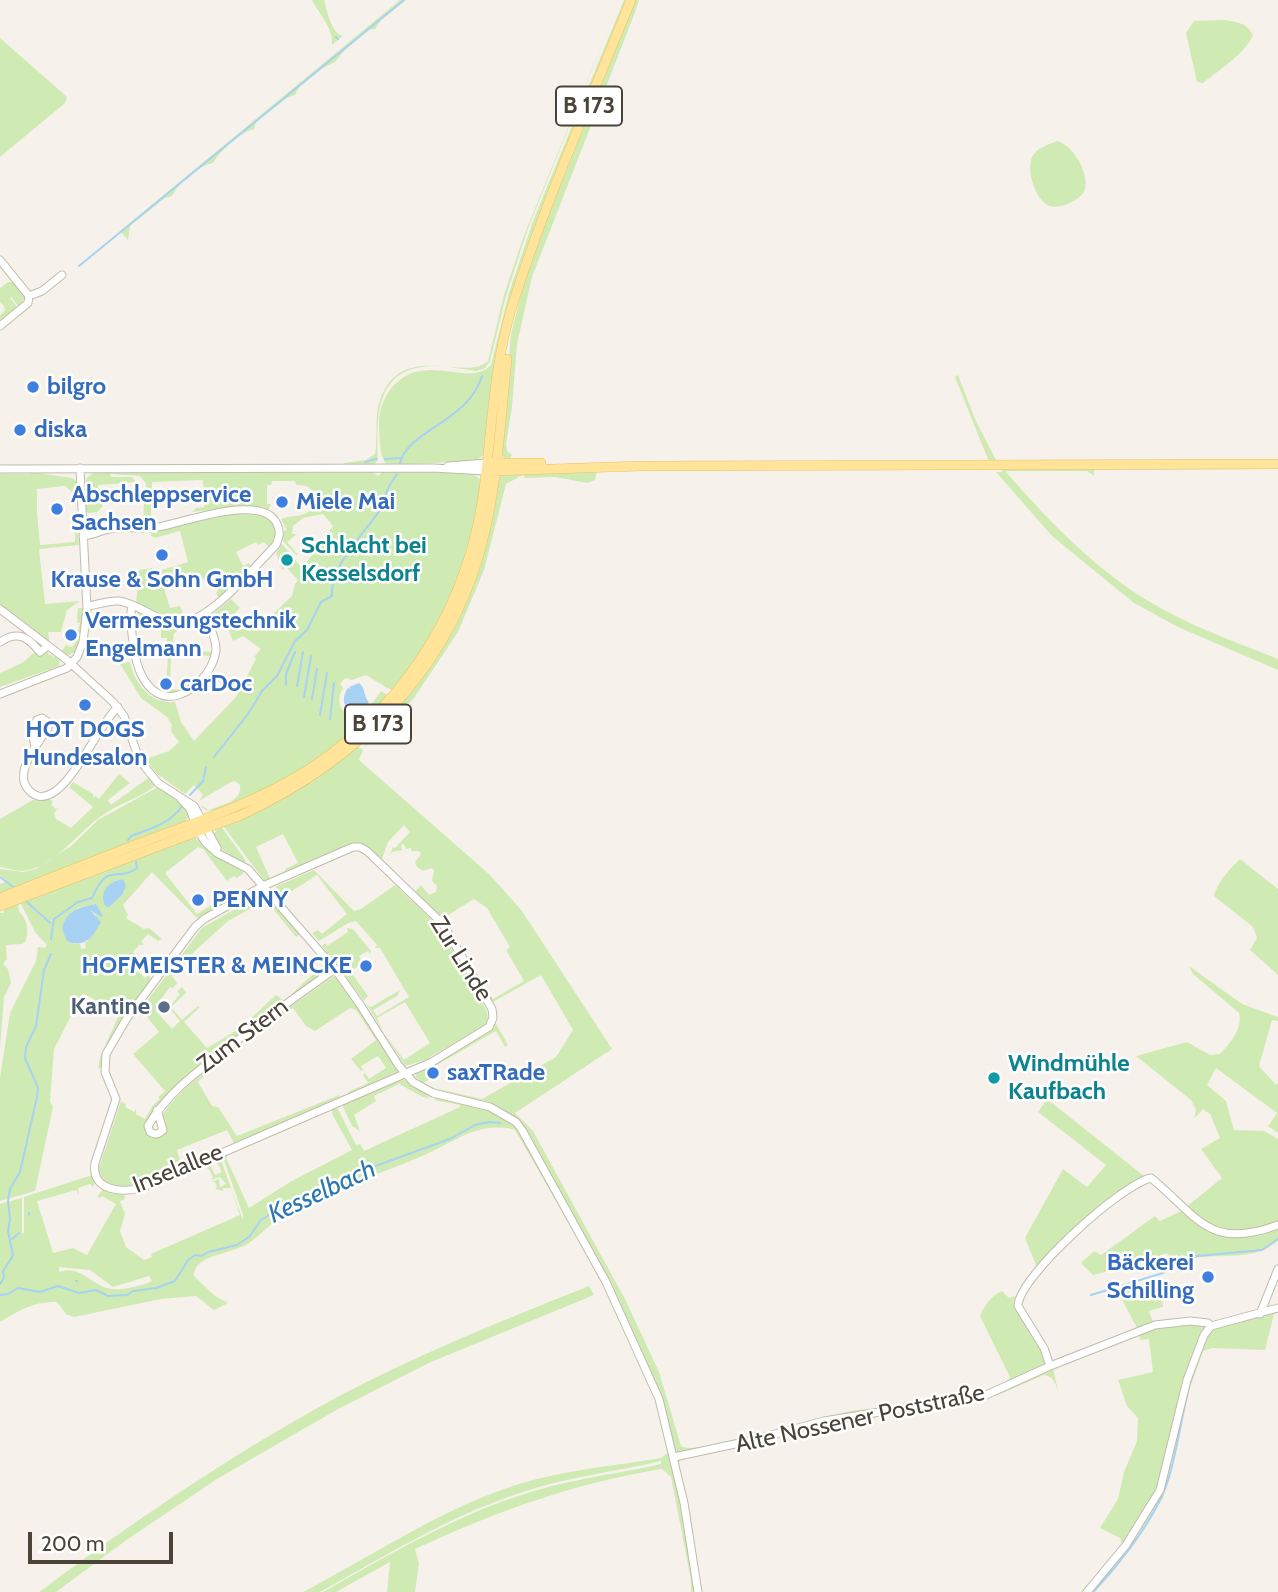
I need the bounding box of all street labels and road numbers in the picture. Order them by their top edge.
road number: B 173 [556,86,622,125]
road number: B 173 [345,704,411,744]
street label: Zur Linde [424,911,498,1007]
street label: Zum Stern [192,992,294,1080]
street label: Inselallee [129,1138,227,1200]
street label: Alte Nossener Poststraße [733,1379,987,1459]

